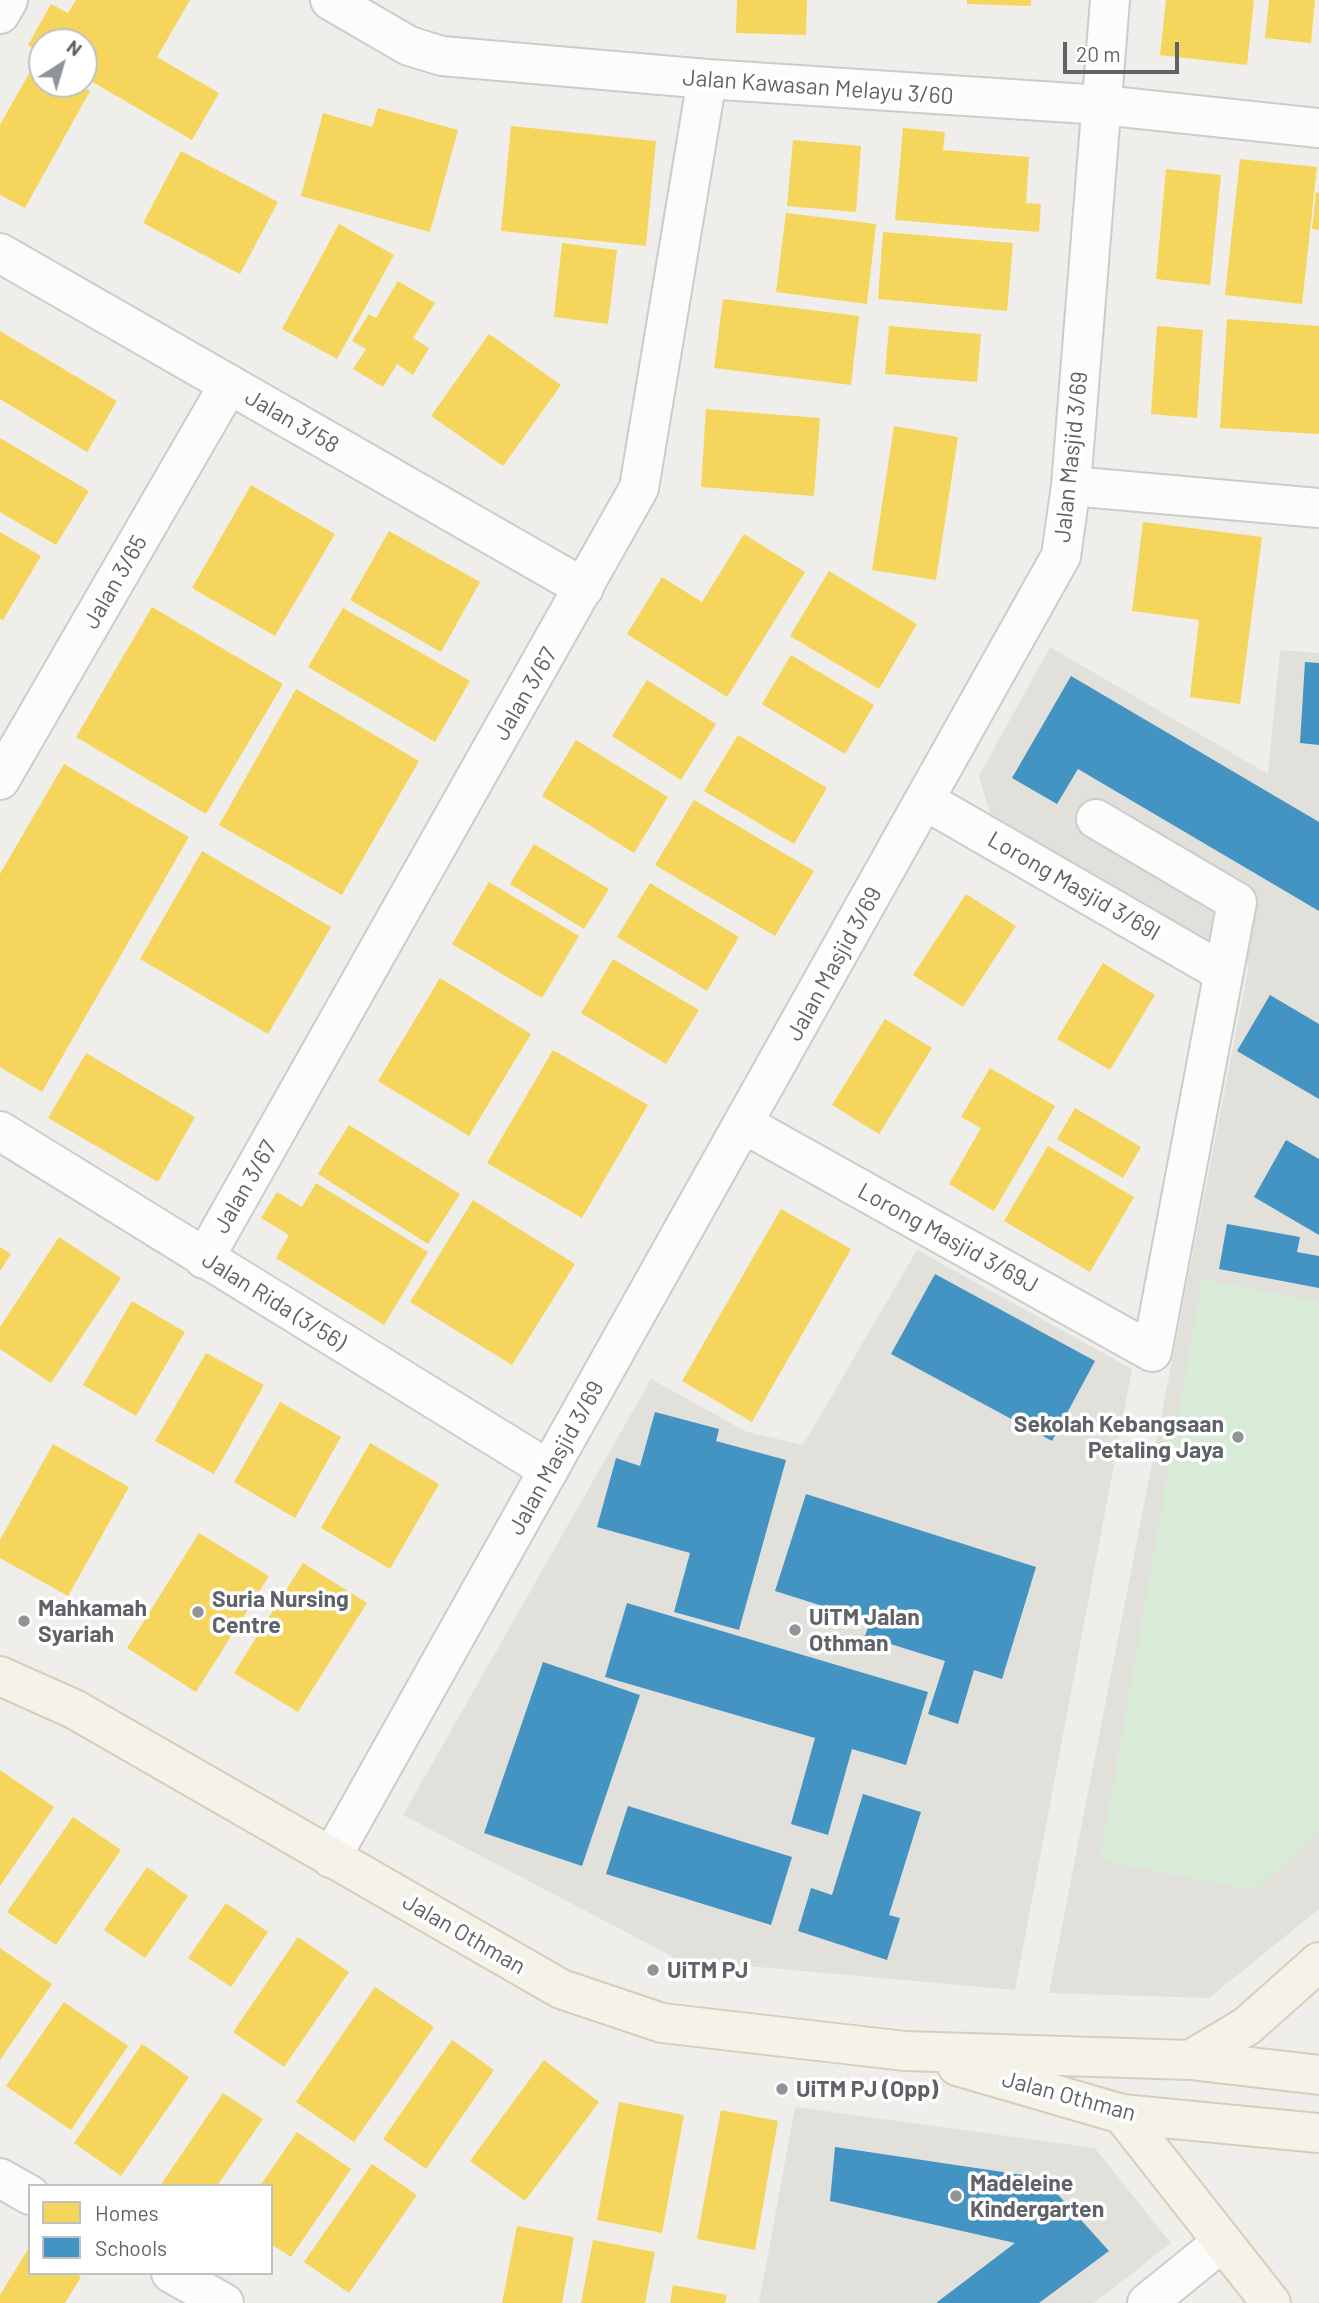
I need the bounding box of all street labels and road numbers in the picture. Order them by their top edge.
street label: Jalan Kawasan Melayu 3/60 [682,64,954,110]
street label: Jalan Masjid 3/69 [1048,370,1094,544]
street label: Jalan 3/58 [240,383,344,459]
street label: Jalan 3/65 [77,530,153,634]
street label: Jalan 3/67 [487,643,563,745]
street label: Lorong Masjid 3/69I [983,825,1165,947]
street label: Jalan Masjid 3/69 [780,882,888,1046]
street label: Jalan 3/67 [207,1136,283,1238]
street label: Lorong Masjid 3/69J [853,1177,1043,1299]
street label: Jalan Rida (3/56) [197,1246,351,1356]
street label: Jalan Masjid 3/69 [502,1376,610,1540]
street label: Jalan Othman [398,1888,530,1980]
street label: Jalan Othman [999,2065,1139,2127]

